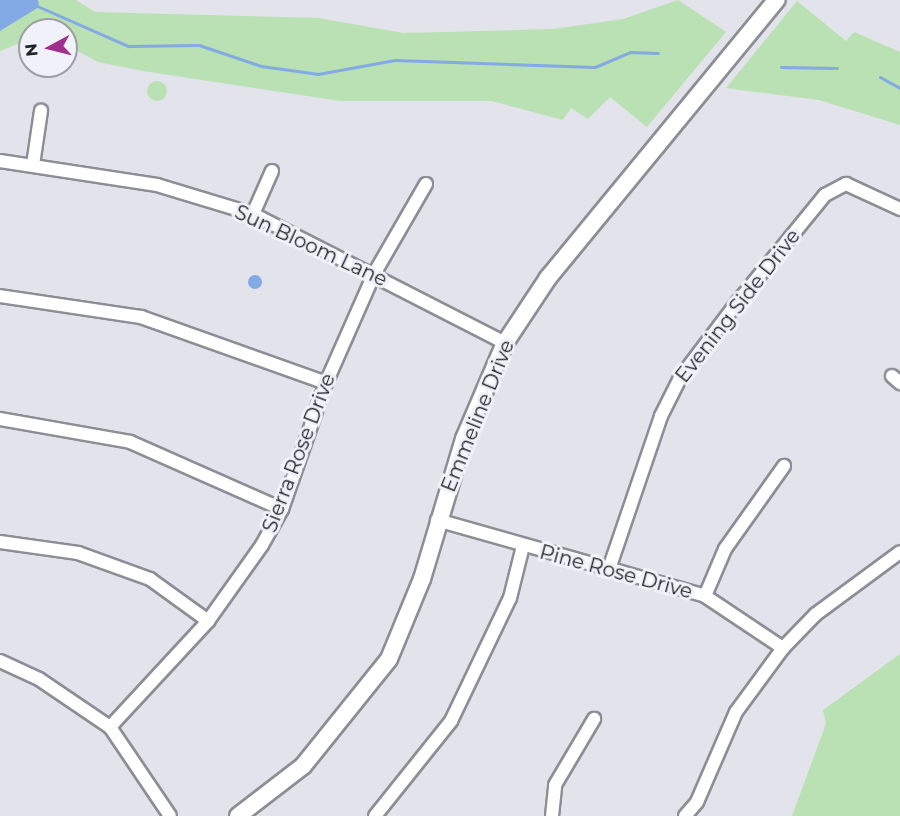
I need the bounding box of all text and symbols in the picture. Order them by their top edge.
north arrow [18,18,78,78]
text: N [21,42,42,58]
street label: Sun Bloom Lane [231,200,391,292]
street label: Evening Side Drive [671,225,805,387]
street label: Emmeline Drive [437,336,519,496]
street label: Sierra Rose Drive [258,370,340,536]
street label: Pine Rose Drive [537,540,695,604]

